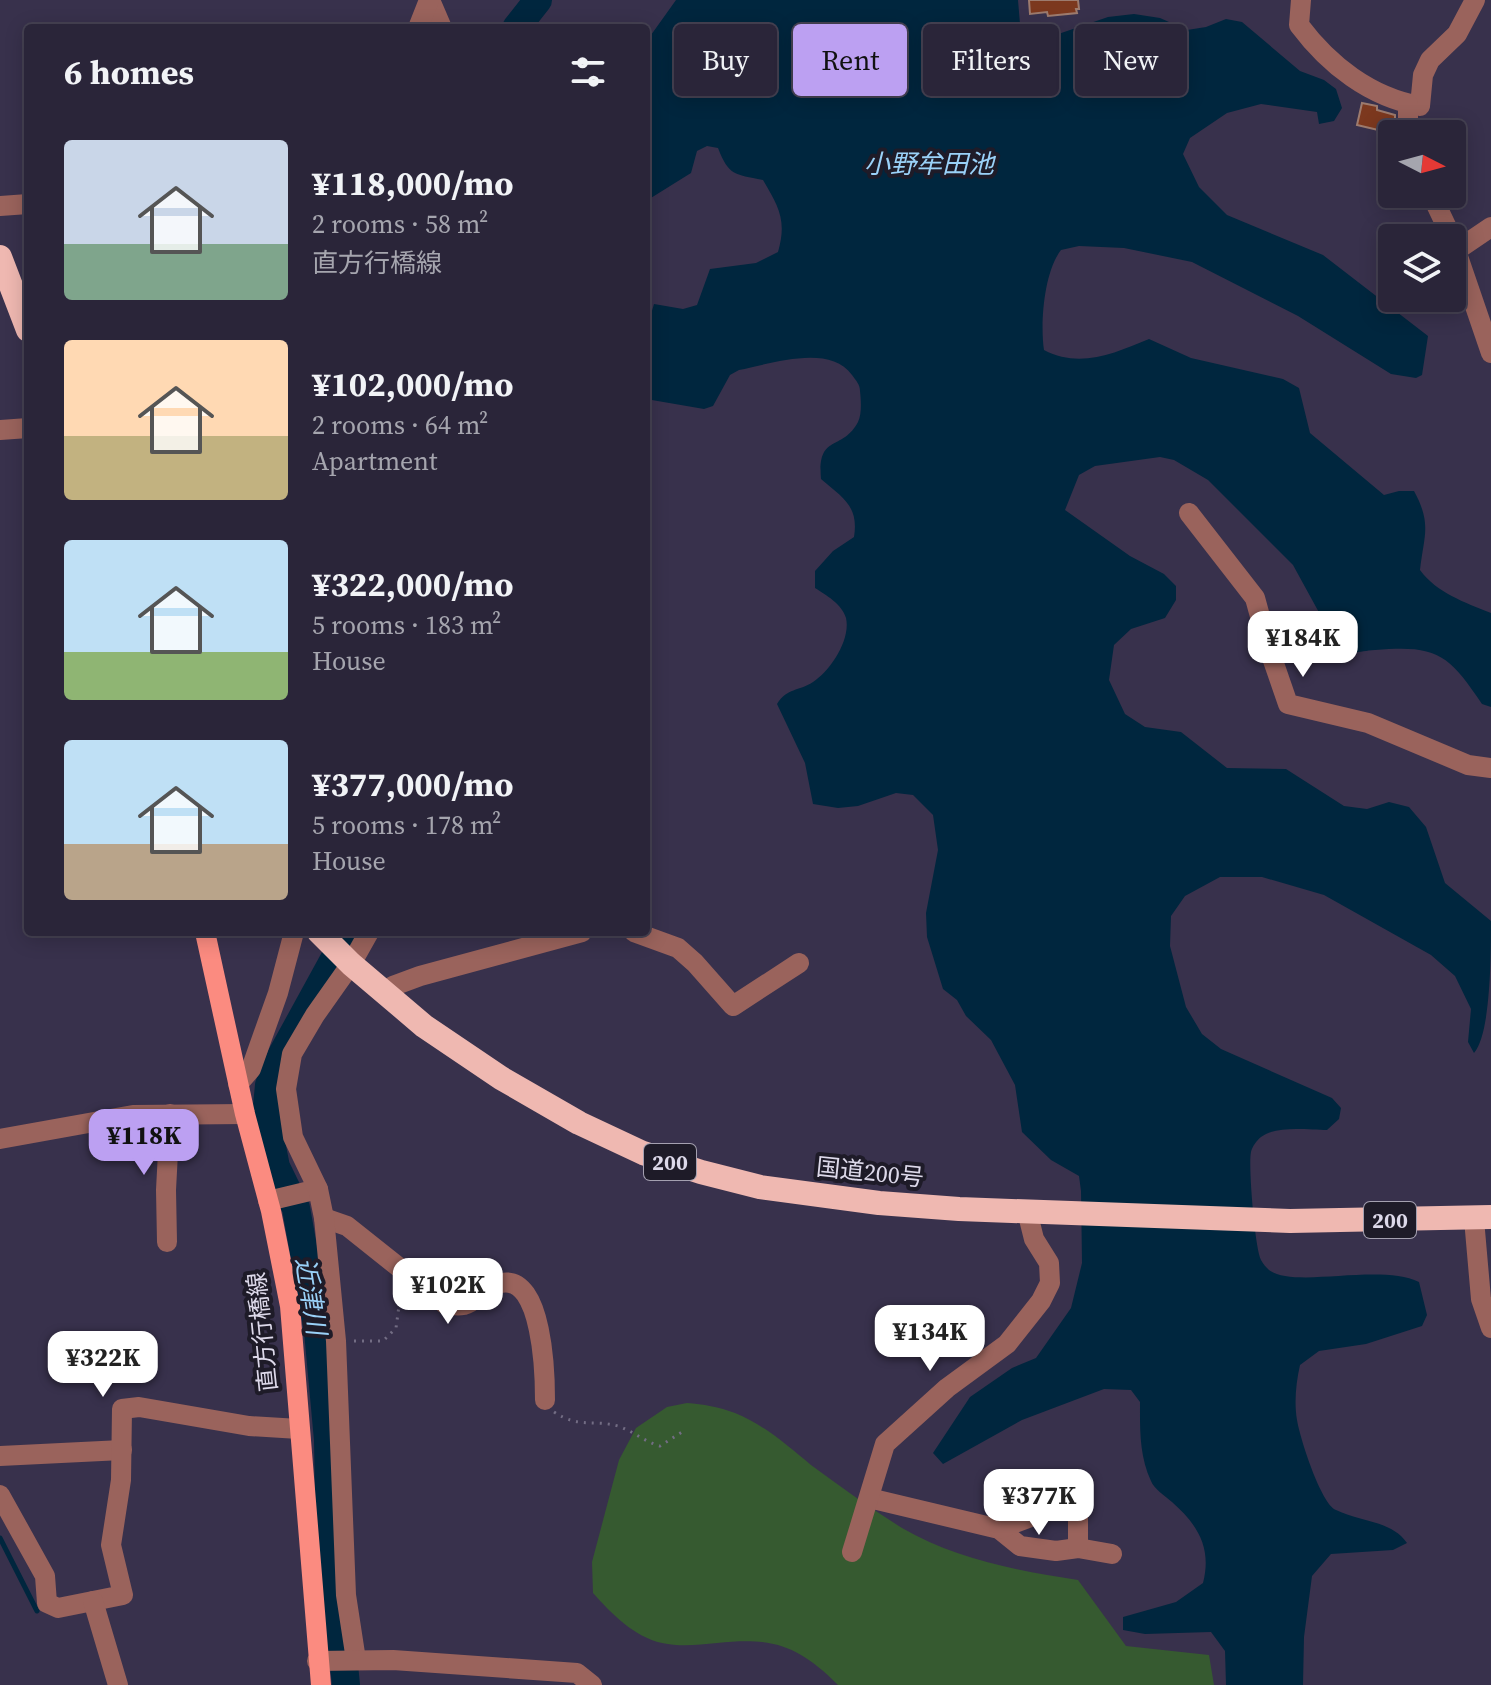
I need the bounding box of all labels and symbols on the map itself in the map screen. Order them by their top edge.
north arrow [1378,120,1466,208]
water label: 小野牟田池 [864,146,997,182]
pin: ¥184K [1247,611,1359,679]
pin: ¥118K [88,1109,200,1177]
road number: 200 [644,1144,696,1180]
street label: 国道200号 [815,1150,925,1194]
road number: 200 [1364,1202,1416,1238]
water label: 近津川 [287,1255,335,1340]
pin: ¥102K [392,1258,504,1326]
street label: 直方行橋線 [239,1271,285,1393]
pin: ¥134K [874,1305,986,1373]
pin: ¥322K [47,1331,159,1399]
pin: ¥377K [983,1469,1095,1537]

